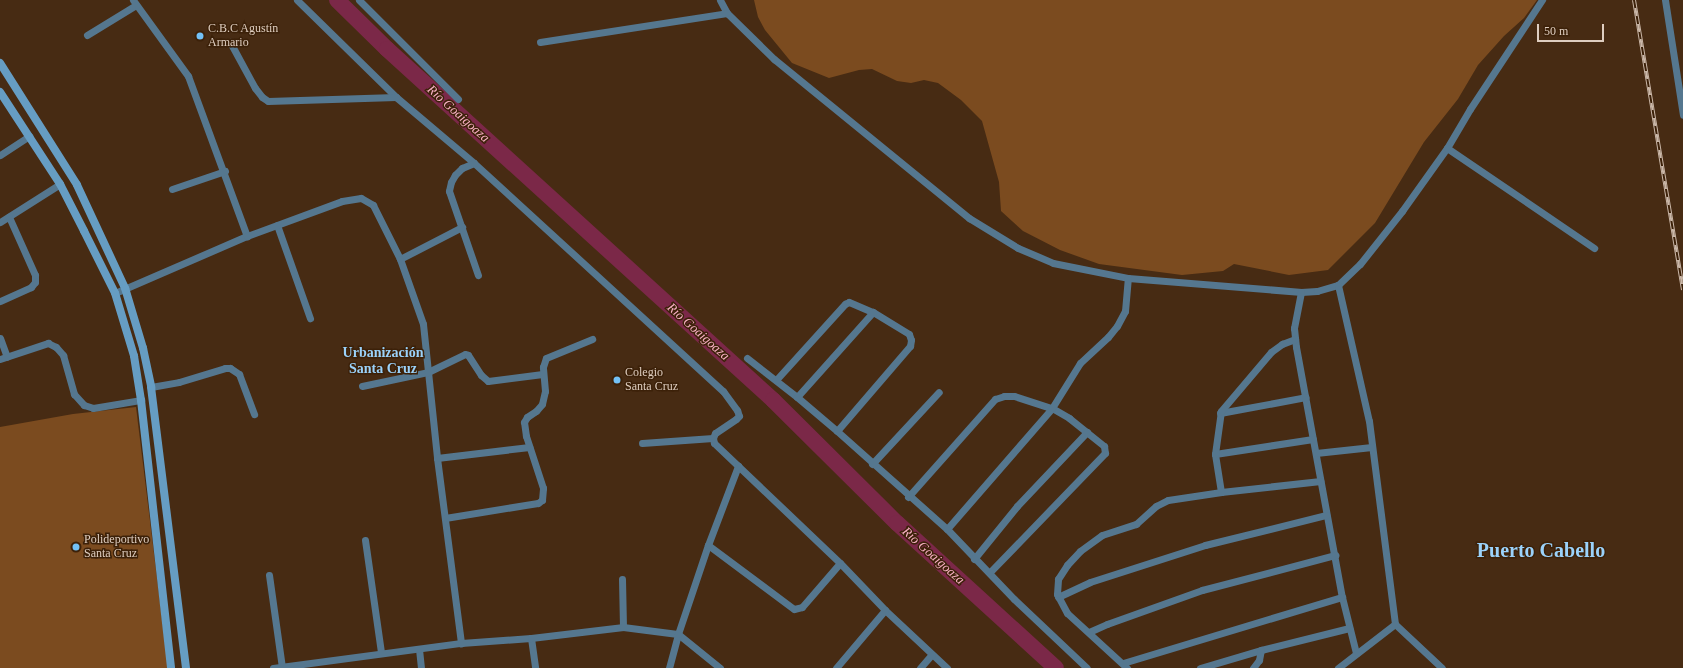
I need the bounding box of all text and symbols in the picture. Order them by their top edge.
scale bar [1539,16,1606,42]
place label: C.B.C Agustín Armario [208,22,279,50]
text: 50 m [1544,24,1568,38]
marker: C.B.C Agustín Armario [195,31,205,41]
water label: Río Goaigoaza [424,82,492,146]
water label: Río Goaigoaza [664,300,732,364]
district label: Urbanización Santa Cruz [343,345,423,378]
place label: Colegio Santa Cruz [625,366,678,394]
marker: Colegio Santa Cruz [612,375,622,385]
water label: Río Goaigoaza [899,524,967,588]
place label: Polideportivo Santa Cruz [84,533,149,561]
district label: Puerto Cabello [1477,538,1605,562]
marker: Polideportivo Santa Cruz [71,542,81,552]

